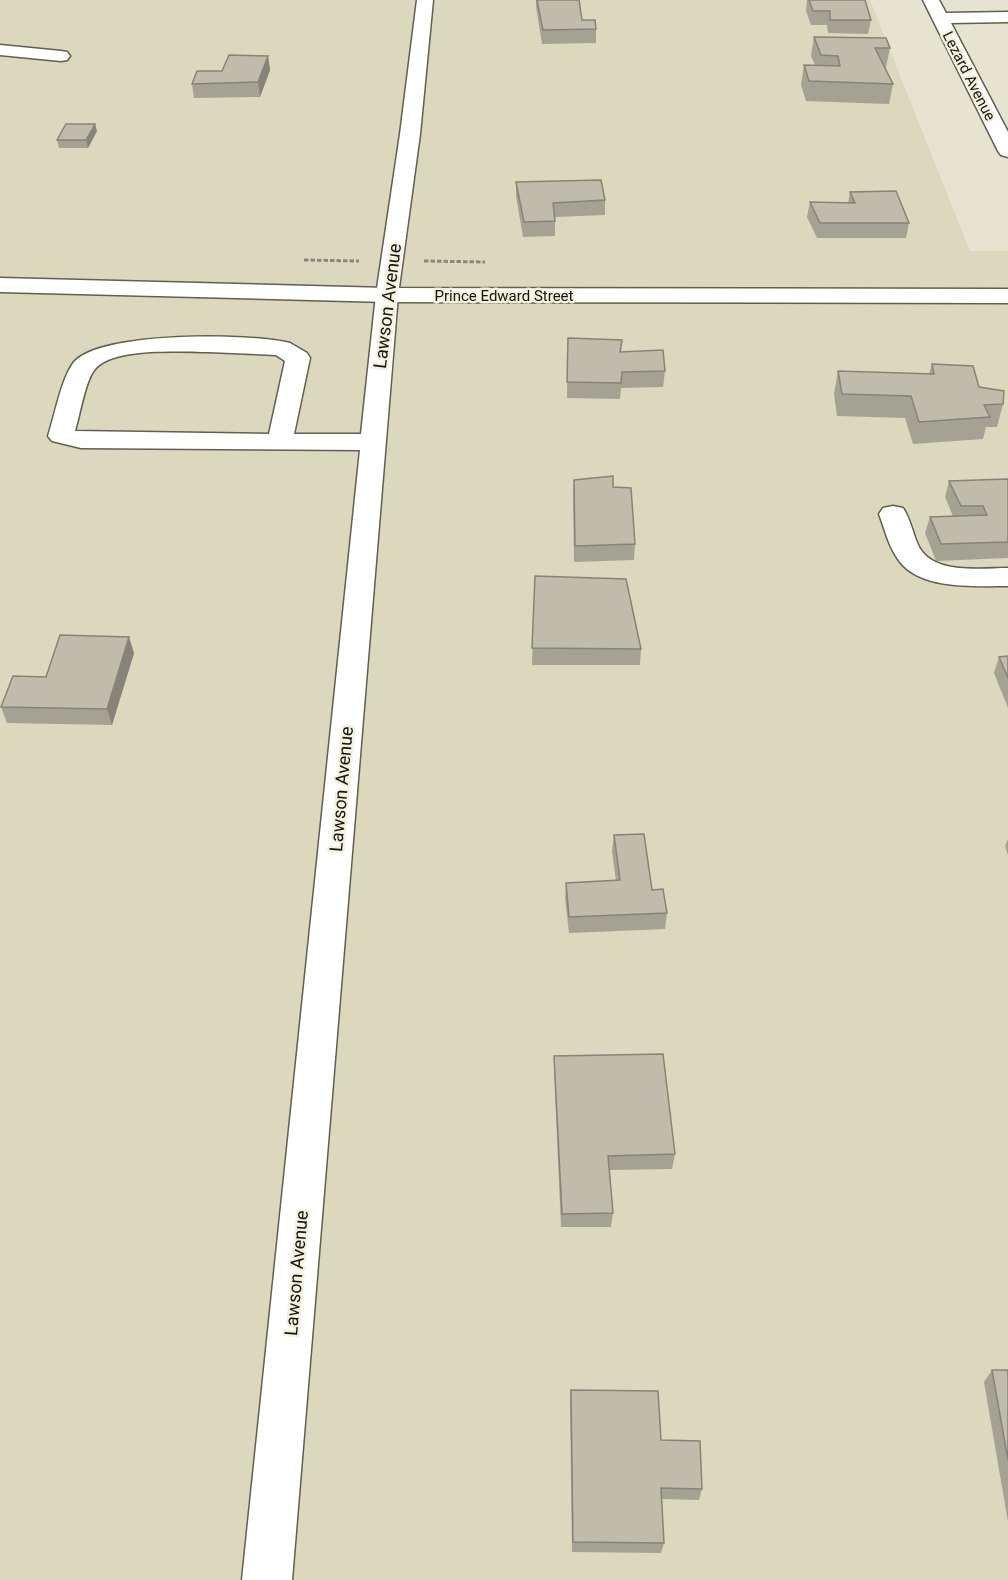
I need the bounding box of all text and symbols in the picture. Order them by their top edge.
street label: Lezard Avenue [939,28,999,124]
street label: Lawson Avenue [369,242,405,370]
street label: Prince Edward Street [435,287,574,305]
street label: Lawson Avenue [325,725,357,853]
street label: Lawson Avenue [280,1209,312,1337]

